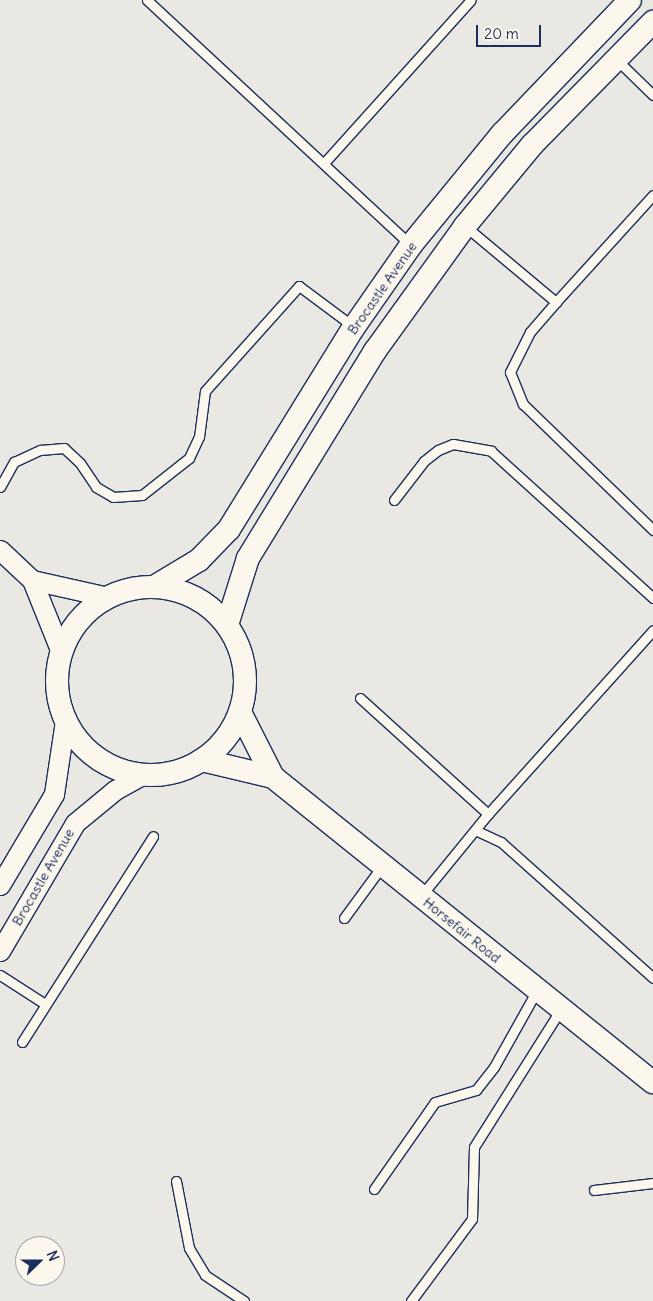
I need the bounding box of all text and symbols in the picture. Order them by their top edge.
scale bar [478,15,543,47]
text: 20 m [484,24,519,43]
street label: Brocastle Avenue [344,238,420,338]
street label: Brocastle Avenue [8,825,78,929]
street label: Horsefair Road [420,894,504,966]
north arrow [15,1236,65,1286]
text: N [43,1248,63,1264]

